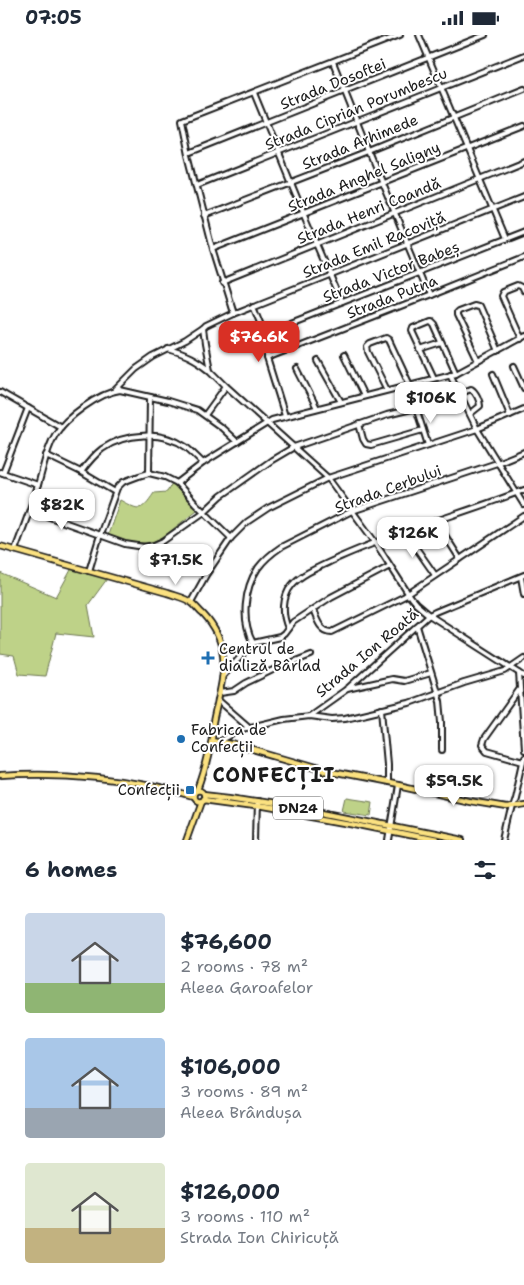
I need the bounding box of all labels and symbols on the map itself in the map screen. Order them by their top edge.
street label: Strada Dosoftei [277,54,389,114]
street label: Strada Ciprian Porumbescu [262,63,450,155]
street label: Strada Arhimede [299,110,421,174]
street label: Strada Anghel Saligny [285,137,443,217]
street label: Strada Henri Coandă [294,173,444,249]
street label: Strada Emil Racoviță [300,207,449,284]
street label: Strada Victor Babeș [320,237,463,308]
street label: Strada Putna [344,270,441,323]
pin: $76.6K [218,321,300,363]
pin: $106K [396,381,466,424]
street label: Strada Cerbului [332,460,444,518]
pin: $82K [32,489,92,531]
pin: $126K [378,517,448,559]
pin: $71.5K [135,543,217,586]
street label: Strada Ion Roată [311,604,423,702]
place label: Centrul de dializă Bârlad [219,639,321,676]
marker: Centrul de dializă Bârlad [201,651,215,665]
place label: Fabrica de Confecții [191,720,267,758]
marker: Fabrica de Confecții [175,733,187,745]
district label: CONFECȚII [212,762,336,790]
pin: $59.5K [413,765,495,807]
place label: Confecții [118,780,180,801]
marker: Confecții [184,784,196,796]
road number: DN24 [273,796,323,819]

